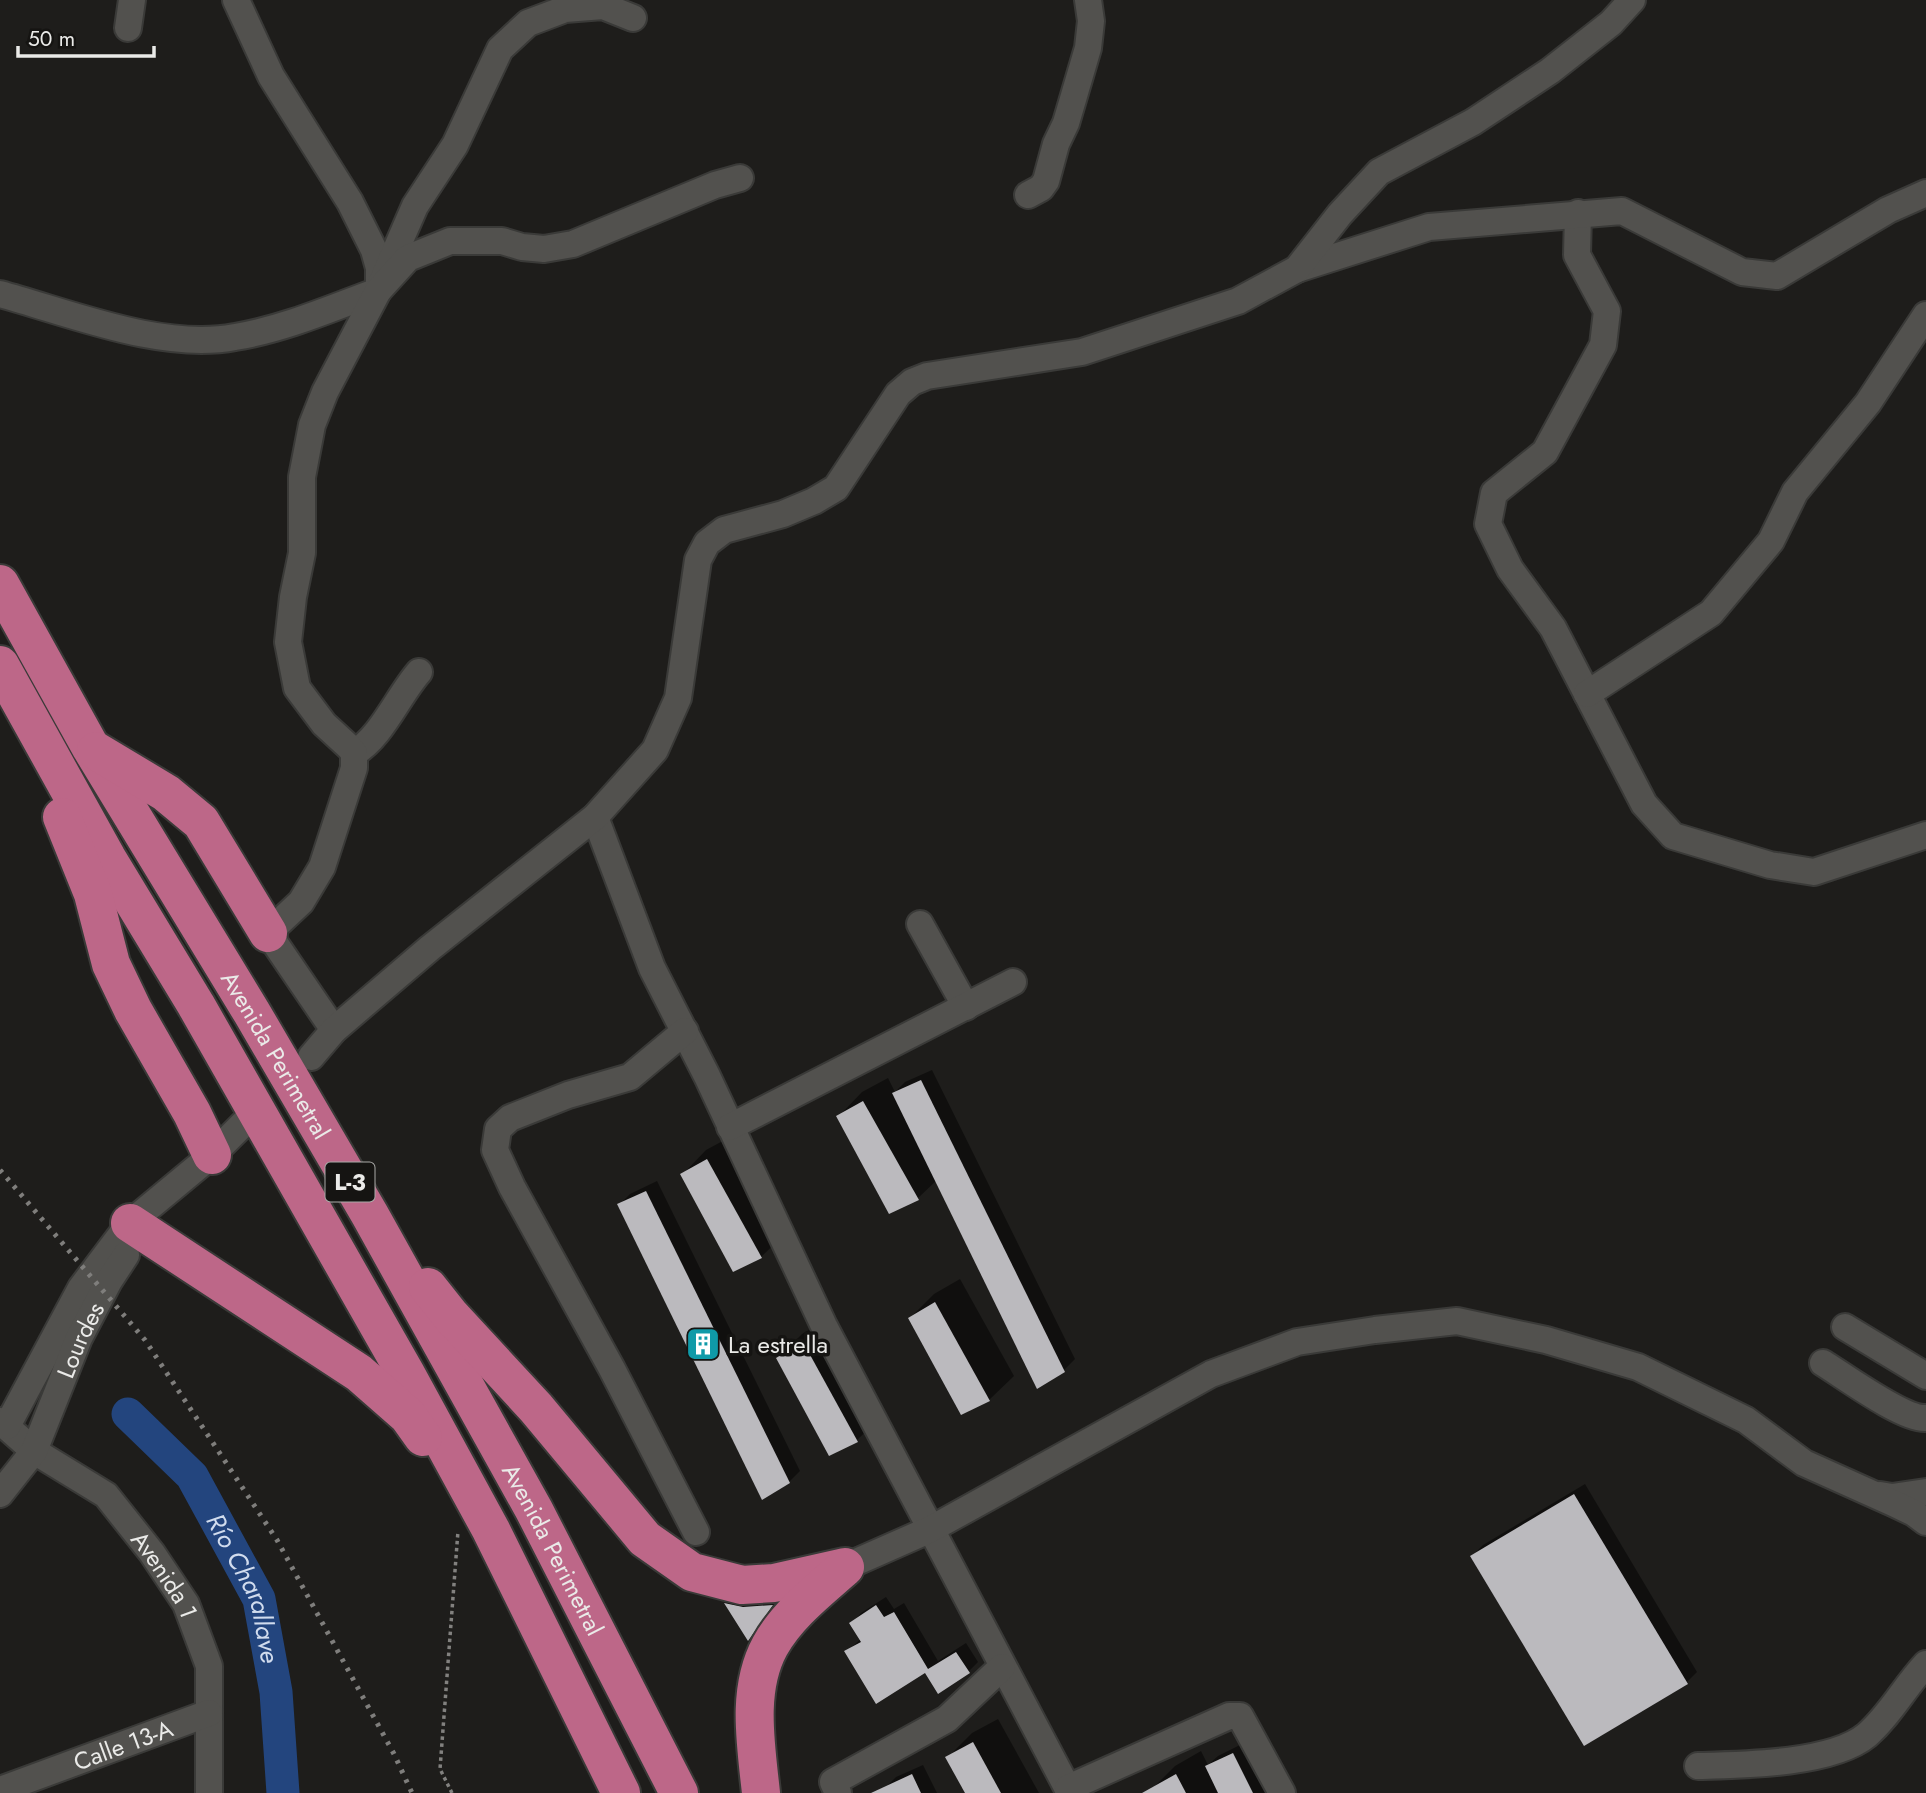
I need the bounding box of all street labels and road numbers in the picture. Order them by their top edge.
street label: Avenida Perimetral [213,964,339,1146]
road number: L-3 [326,1162,374,1202]
street label: Lourdes [47,1296,113,1383]
street label: Avenida Perimetral [494,1457,613,1642]
street label: Avenida 1 [123,1523,207,1623]
street label: Calle 13-A [68,1710,178,1779]

